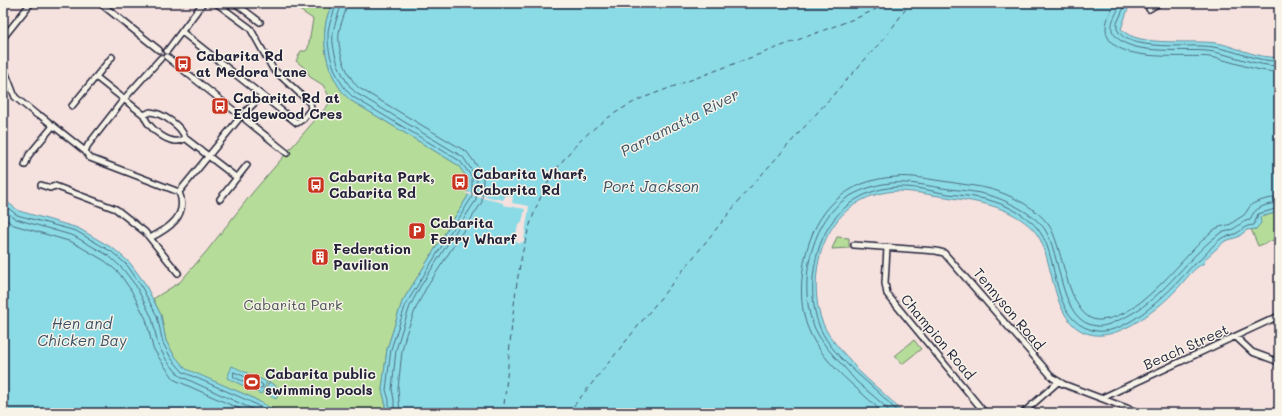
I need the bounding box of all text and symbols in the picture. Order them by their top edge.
place label: Cabarita Rd at Medora Lane [196,46,307,81]
bus stop icon: Cabarita Rd at Medora Lane [173,54,193,74]
water label: Parramatta River [617,83,743,161]
place label: Cabarita Rd at Edgewood Cres [233,88,342,123]
bus stop icon: Cabarita Rd at Edgewood Cres [210,96,230,116]
place label: Cabarita Wharf, Cabarita Rd [473,164,587,199]
place label: Cabarita Park, Cabarita Rd [329,167,435,202]
bus stop icon: Cabarita Wharf, Cabarita Rd [450,172,470,192]
bus stop icon: Cabarita Park, Cabarita Rd [306,175,326,195]
water label: Port Jackson [603,176,699,196]
place label: Cabarita Ferry Wharf [430,213,517,248]
parking icon: Cabarita Ferry Wharf [407,221,427,241]
place label: Federation Pavilion [333,239,411,274]
building icon: Federation Pavilion [310,247,330,267]
street label: Tennyson Road [969,264,1049,354]
street label: Champion Road [897,290,980,384]
park label: Cabarita Park [244,295,342,314]
water label: Hen and Chicken Bay [37,313,127,350]
street label: Beach Street [1140,319,1231,374]
place label: Cabarita public swimming pools [265,364,376,399]
sports icon: Cabarita public swimming pools [242,372,262,392]

